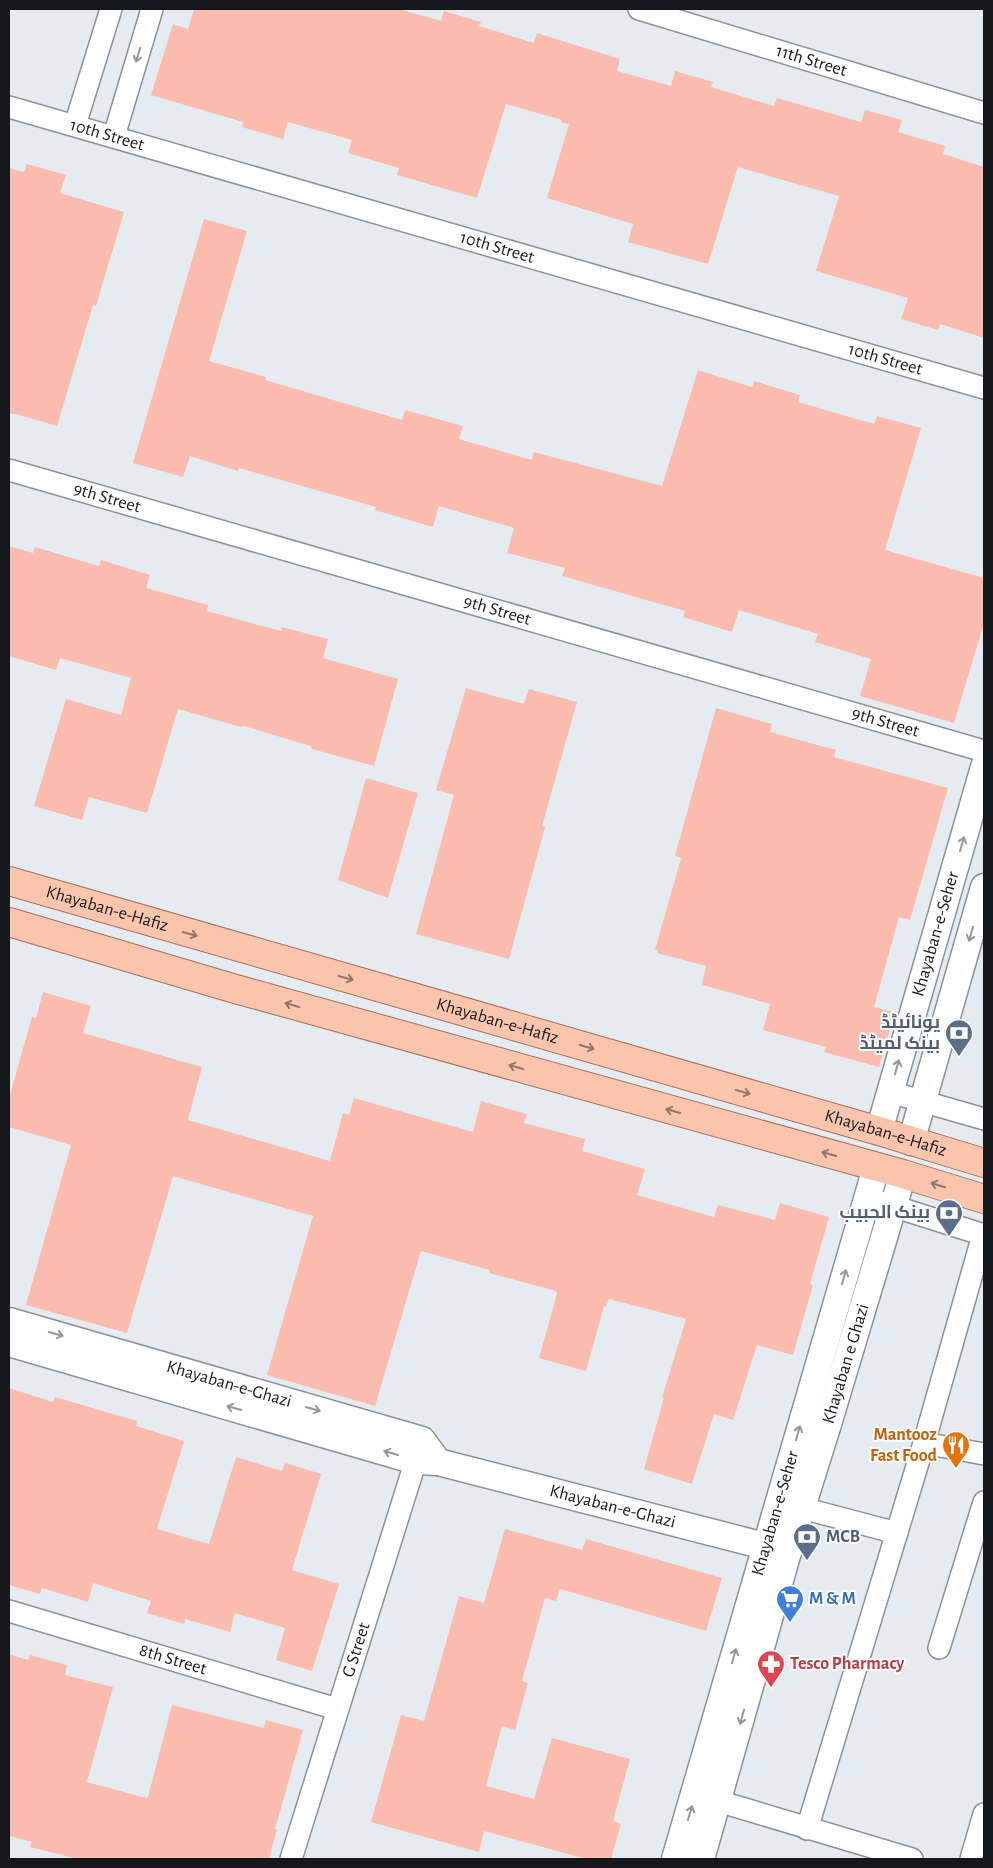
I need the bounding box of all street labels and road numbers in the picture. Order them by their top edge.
street label: 11th Street [774,42,849,80]
street label: 10th Street [68,116,146,155]
street label: 10th Street [458,228,536,267]
street label: 10th Street [846,340,925,379]
street label: 9th Street [71,480,143,517]
street label: 9th Street [461,592,533,629]
street label: 9th Street [850,704,921,741]
street label: Khayaban-e-Seher [909,869,962,999]
street label: Khayaban-e-Hafiz [44,883,170,935]
street label: Khayaban-e-Hafiz [434,995,560,1047]
street label: Khayaban-e-Hafiz [822,1107,948,1160]
street label: Khayaban e Ghazi [820,1302,873,1426]
street label: Khayaban-e-Ghazi [164,1358,294,1411]
street label: Khayaban-e-Seher [749,1449,802,1578]
street label: Khayaban-e-Ghazi [548,1482,677,1532]
street label: G Street [339,1620,374,1680]
street label: 8th Street [137,1641,209,1679]

